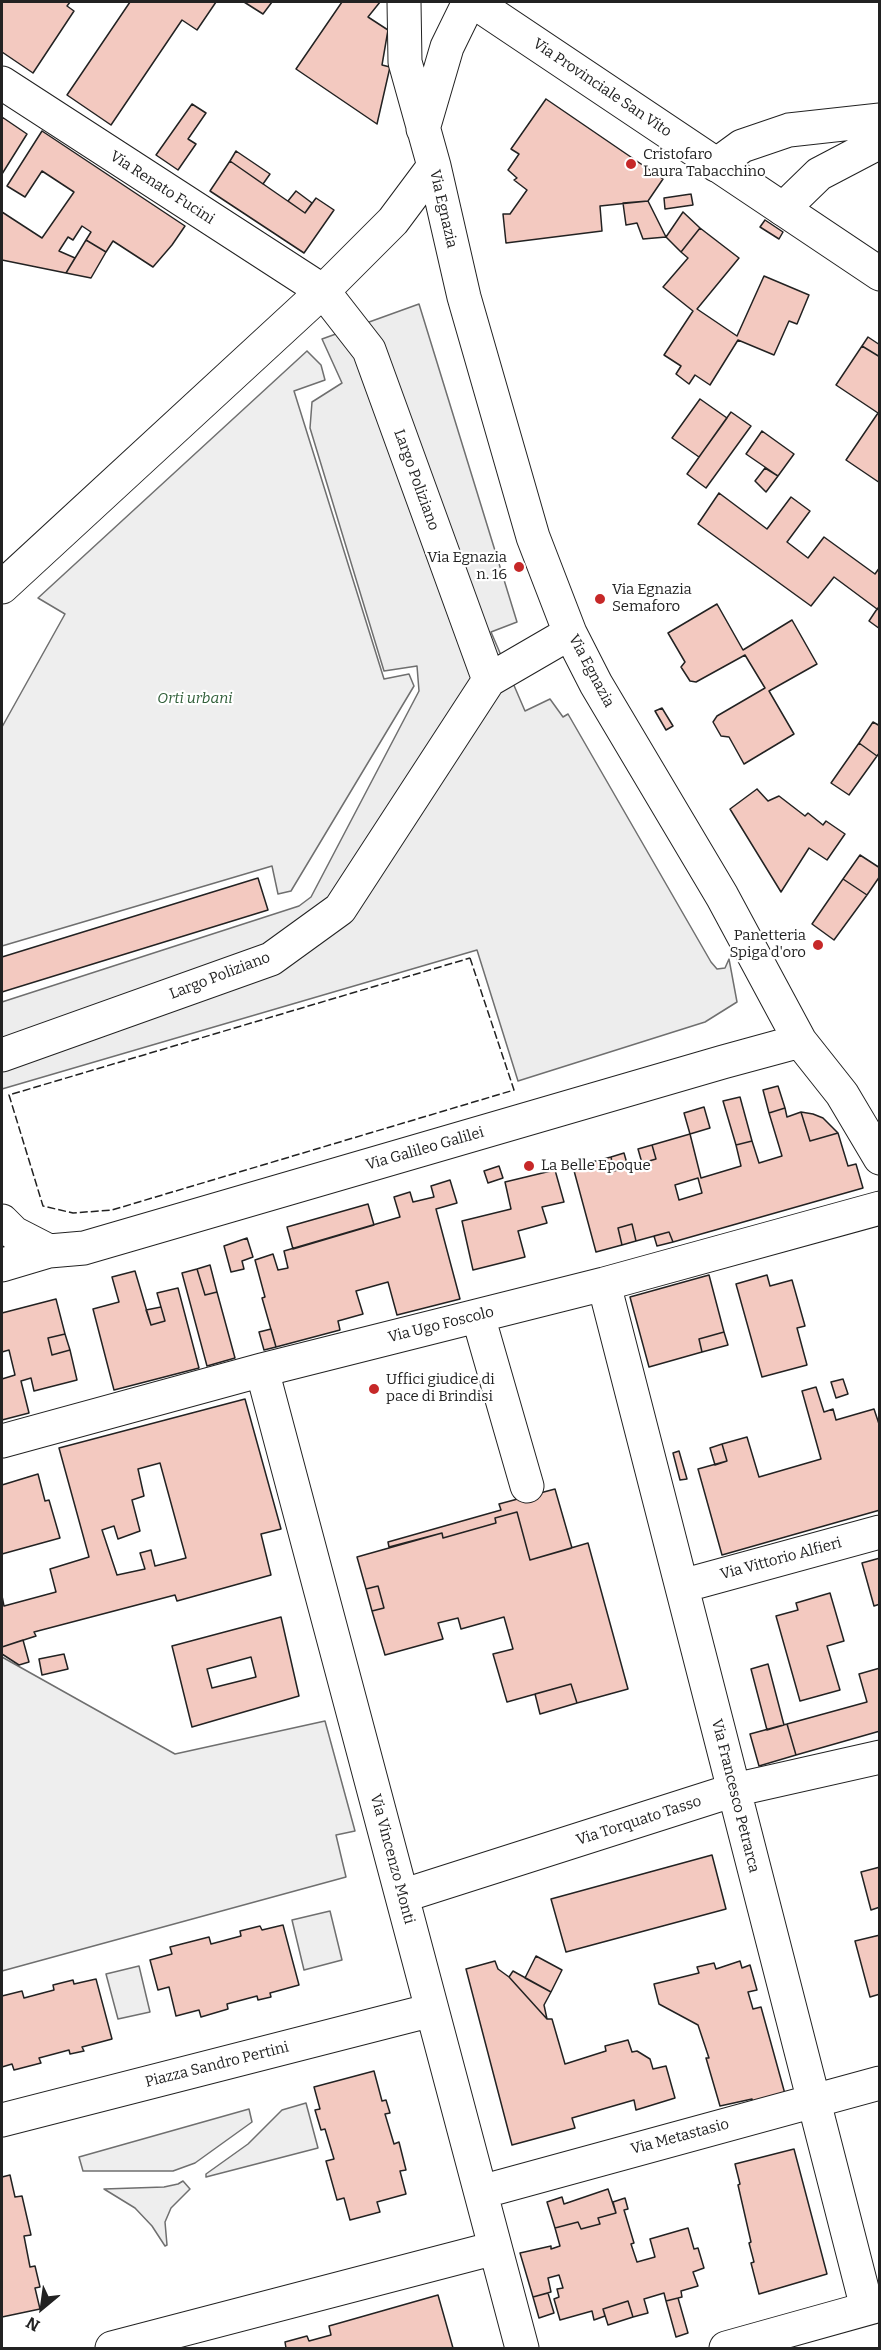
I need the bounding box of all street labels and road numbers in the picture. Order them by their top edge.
street label: Via Provinciale San Vito [529,35,675,141]
street label: Via Renato Fucini [106,148,218,228]
street label: Via Egnazia [425,168,461,250]
street label: Largo Poliziano [389,427,443,533]
street label: Via Egnazia [564,632,618,710]
street label: Largo Poliziano [167,949,273,1003]
street label: Via Galileo Galilei [364,1124,486,1174]
street label: Via Ugo Foscolo [386,1303,496,1347]
street label: Via Vittorio Alfieri [718,1534,844,1584]
street label: Via Francesco Petrarca [707,1717,763,1875]
street label: Via Vincenzo Monti [366,1792,418,1926]
street label: Via Torquato Tasso [574,1792,704,1850]
street label: Piazza Sandro Pertini [143,2038,291,2092]
street label: Via Metastasio [629,2115,731,2159]

